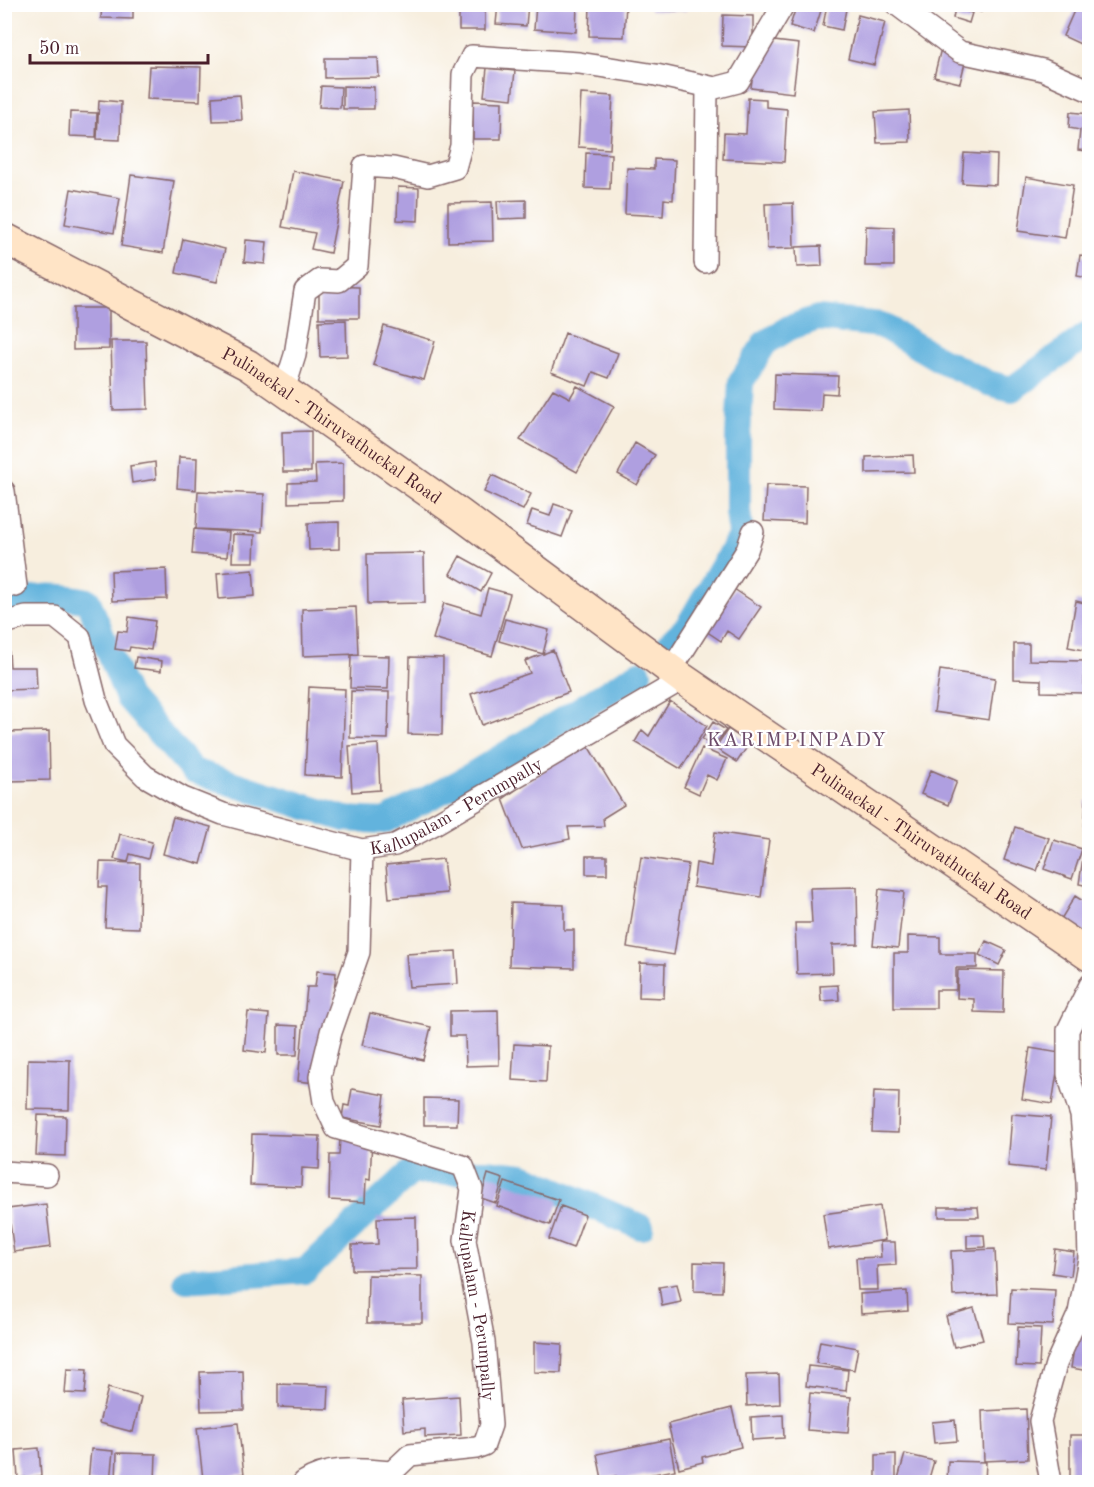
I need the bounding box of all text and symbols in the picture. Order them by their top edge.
scale bar [30,27,208,65]
text: 50 m [39,40,79,58]
street label: Pulinackal - Thiruvathuckal Road [218,345,444,508]
district label: KARIMPINPADY [707,731,887,751]
street label: Kallupalam - Perumpally [368,755,546,859]
street label: Pulinackal - Thiruvathuckal Road [807,761,1034,923]
street label: Kallupalam - Perumpally [455,1208,497,1402]

